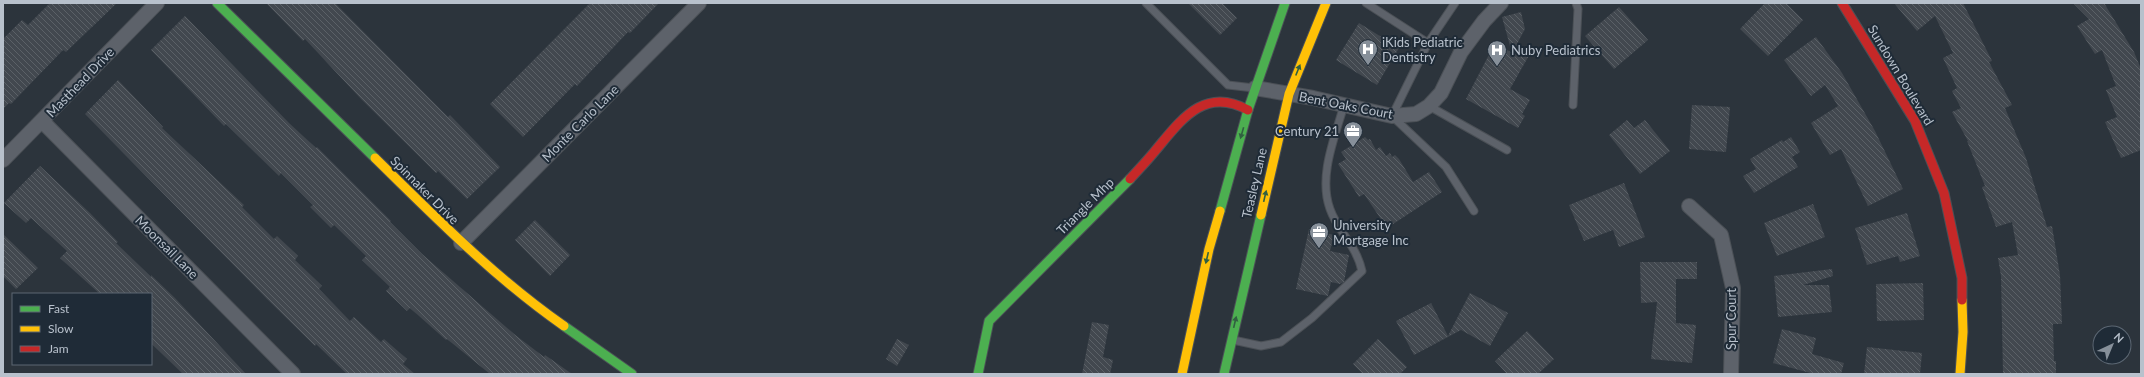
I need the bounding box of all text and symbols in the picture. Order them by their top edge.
street label: Sundown Boulevard [1865,22,1937,128]
place label: iKids Pediatric Dentistry [1382,34,1463,65]
hospital icon: iKids Pediatric Dentistry [1357,38,1379,66]
hospital icon: Nuby Pediatrics [1486,39,1508,67]
place label: Nuby Pediatrics [1511,42,1601,58]
street label: Masthead Drive [43,44,117,120]
one-way arrow [1296,64,1302,76]
street label: Monte Carlo Lane [538,81,622,165]
street label: Bent Oaks Court [1298,88,1395,122]
office icon: Century 21 [1342,120,1364,148]
place label: Century 21 [1275,123,1339,139]
one-way arrow [1239,127,1245,139]
street label: Teasley Lane [1238,146,1270,220]
street label: Spinnaker Drive [387,152,463,228]
street label: Triangle Mhp [1053,174,1117,238]
one-way arrow [1262,190,1268,202]
street label: Moonsail Lane [132,212,202,282]
place label: University Mortgage Inc [1333,217,1409,248]
office icon: University Mortgage Inc [1308,221,1330,249]
one-way arrow [1203,252,1209,264]
street label: Spur Court [1723,288,1739,350]
legend [12,293,152,365]
text: Fast [48,301,70,316]
one-way arrow [1233,316,1239,328]
text: Slow [48,321,74,336]
north arrow [2092,325,2132,365]
text: N [2112,330,2127,345]
text: Jam [48,341,69,356]

